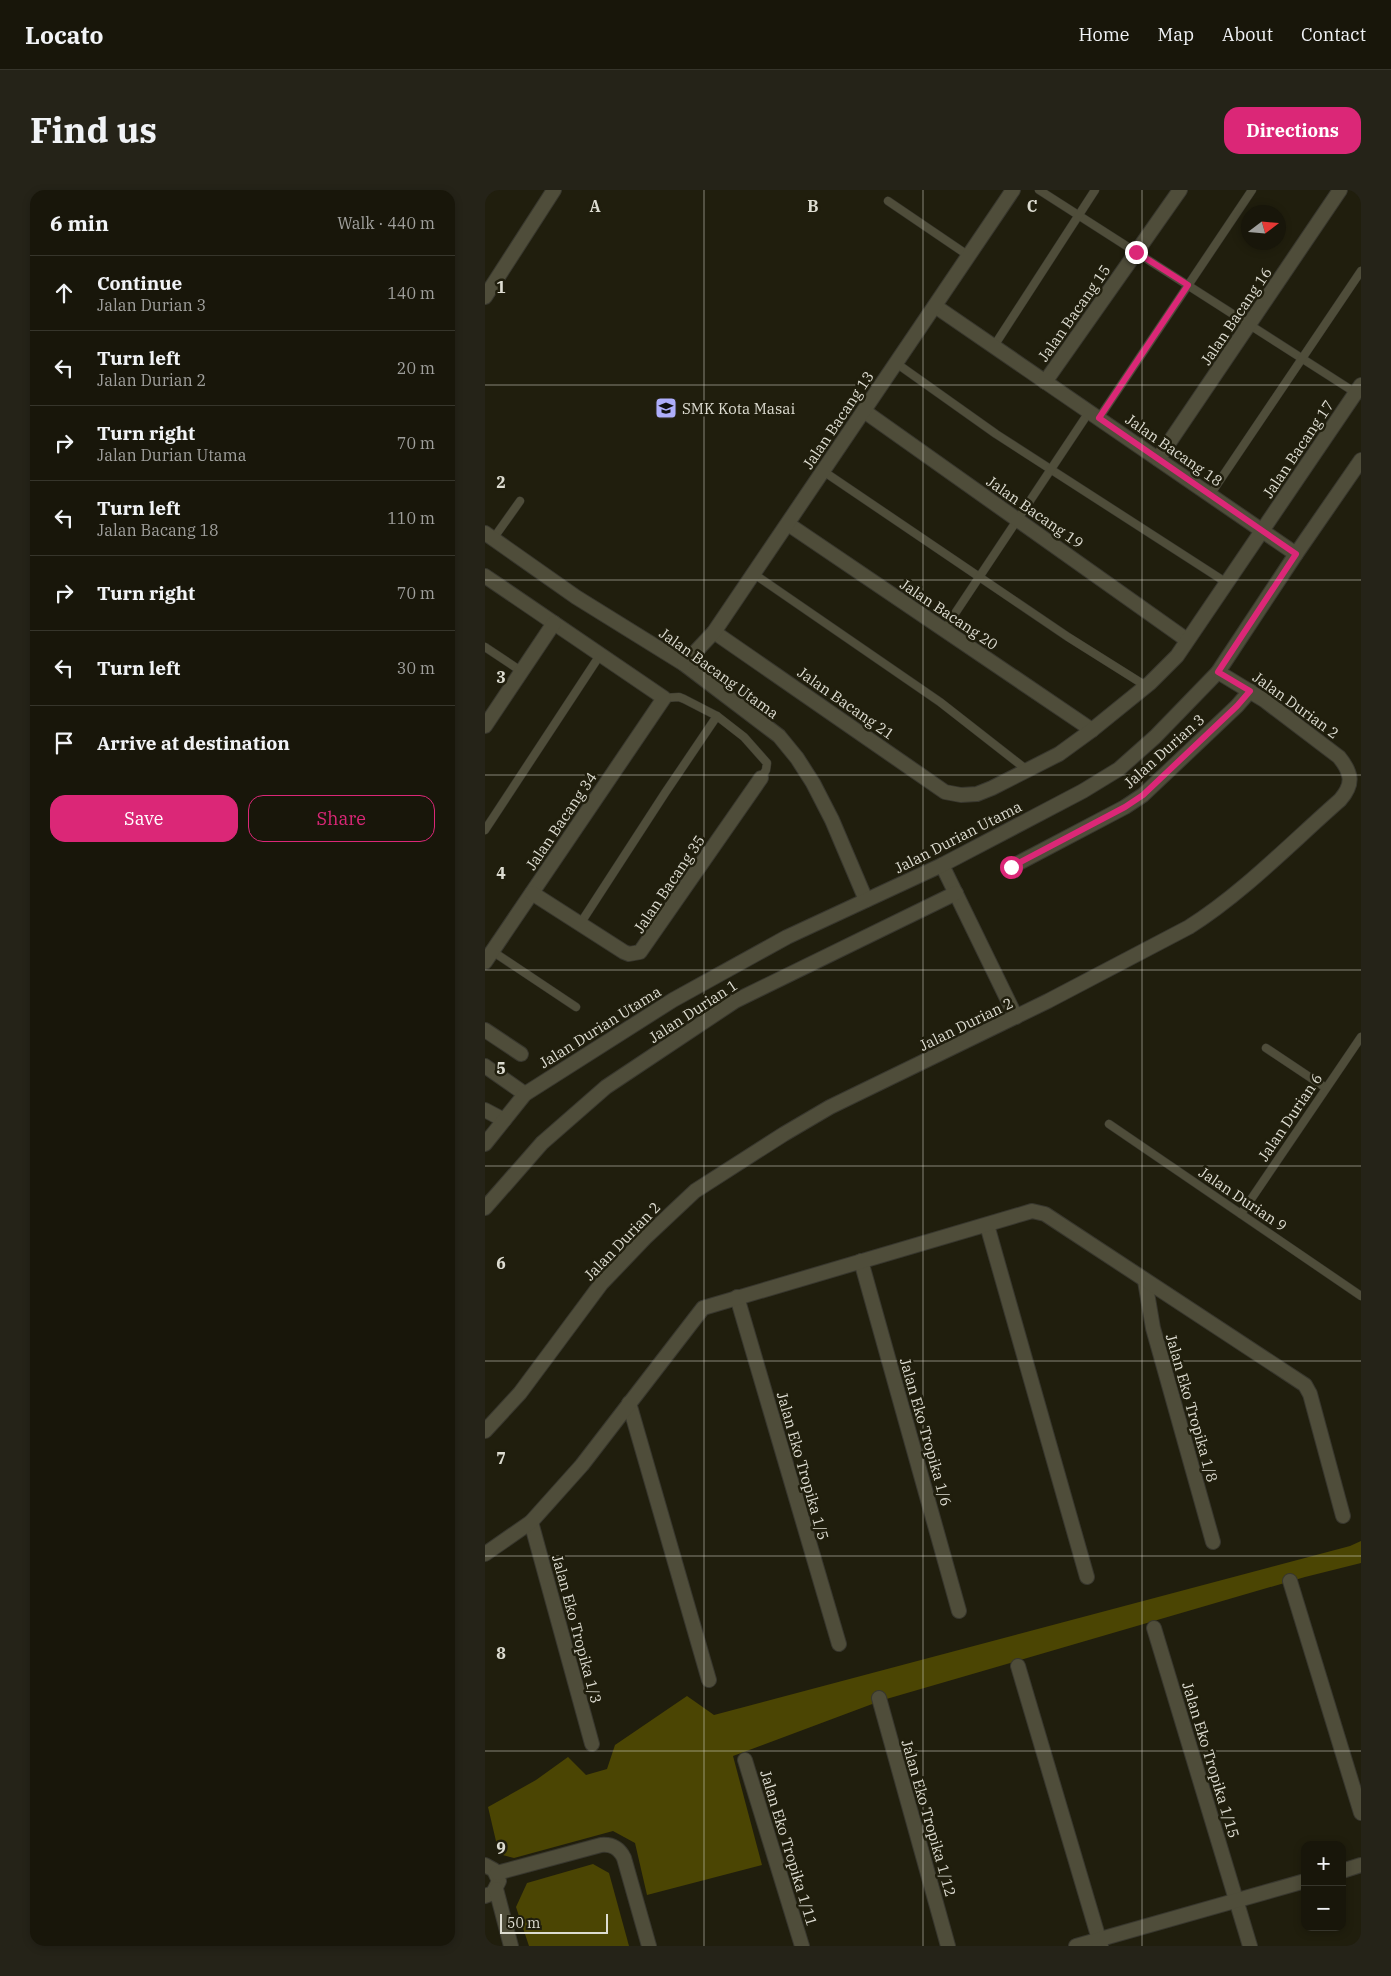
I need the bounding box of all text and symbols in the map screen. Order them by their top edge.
text: Locato [25,19,103,51]
text: Home [1078,23,1130,46]
text: Map [1158,23,1194,46]
text: About [1222,23,1273,46]
text: Contact [1301,23,1366,46]
text: Find us [30,107,157,153]
button: Directions [1224,107,1361,154]
text: A [589,196,601,216]
text: B [807,196,819,216]
text: C [1027,196,1037,216]
north arrow [1241,205,1286,250]
text: 6 min [50,209,109,237]
text: Walk · 440 m [337,213,435,233]
route end [1125,241,1148,264]
street label: Jalan Bacang 15 [1034,261,1114,365]
street label: Jalan Bacang 16 [1196,263,1276,369]
text: Continue [97,271,182,295]
text: 1 [496,277,506,297]
icon: ahead [50,279,78,307]
text: 140 m [387,283,435,303]
text: Jalan Durian 3 [97,295,206,315]
text: Turn left [97,346,180,370]
icon: left [50,354,78,382]
text: 20 m [397,358,435,378]
street label: Jalan Bacang 13 [798,367,878,473]
text: Jalan Durian 2 [97,370,206,390]
school or university icon: SMK Kota Masai [654,396,678,420]
street label: Jalan Bacang 17 [1258,396,1338,502]
place label: SMK Kota Masai [682,399,795,418]
street label: Jalan Bacang 18 [1122,410,1226,490]
text: Turn right [97,421,195,445]
icon: right [50,429,78,457]
text: 70 m [397,433,435,453]
text: Jalan Durian Utama [97,445,247,465]
text: 2 [496,472,506,492]
street label: Jalan Bacang 19 [983,472,1087,552]
text: Turn left [97,496,180,520]
icon: left [50,504,78,532]
text: 110 m [387,508,435,528]
text: Jalan Bacang 18 [97,520,219,540]
street label: Jalan Bacang 20 [896,574,1002,654]
icon: right [50,579,78,607]
text: Turn right [97,581,195,605]
text: 70 m [397,583,435,603]
street label: Jalan Bacang Utama [656,623,782,723]
icon: left [50,654,78,682]
text: Turn left [97,656,180,680]
text: 30 m [397,658,435,678]
street label: Jalan Bacang 21 [794,663,898,743]
text: 3 [496,667,506,687]
street label: Jalan Durian 2 [1249,667,1343,743]
street label: Jalan Durian 3 [1120,710,1208,792]
icon: arrive [50,729,78,757]
text: Arrive at destination [97,731,290,755]
street label: Jalan Bacang 34 [521,768,601,874]
button: Save [50,795,238,842]
button: Share [248,795,435,842]
street label: Jalan Durian Utama [891,797,1025,877]
street label: Jalan Bacang 35 [629,831,709,937]
route start [1000,856,1023,879]
text: 4 [496,863,506,883]
street label: Jalan Durian 1 [645,975,741,1047]
street label: Jalan Durian Utama [536,982,664,1072]
street label: Jalan Durian 2 [916,993,1016,1055]
text: 5 [496,1058,506,1078]
street label: Jalan Durian 6 [1254,1069,1326,1165]
street label: Jalan Durian 9 [1195,1163,1291,1235]
street label: Jalan Durian 2 [580,1198,664,1284]
text: 6 [496,1253,506,1273]
street label: Jalan Eko Tropika 1/8 [1162,1332,1222,1484]
street label: Jalan Eko Tropika 1/6 [896,1356,956,1508]
street label: Jalan Eko Tropika 1/5 [773,1390,833,1542]
text: 7 [496,1448,506,1468]
street label: Jalan Eko Tropika 1/3 [548,1552,606,1706]
text: 8 [496,1643,506,1663]
street label: Jalan Eko Tropika 1/15 [1178,1680,1244,1840]
street label: Jalan Eko Tropika 1/12 [897,1737,961,1899]
street label: Jalan Eko Tropika 1/11 [756,1768,822,1928]
text: 9 [496,1838,506,1858]
map controls [1301,1841,1346,1931]
button: + [1301,1841,1346,1886]
button: − [1301,1886,1346,1931]
scale bar [500,1911,607,1934]
text: 50 m [507,1914,540,1932]

